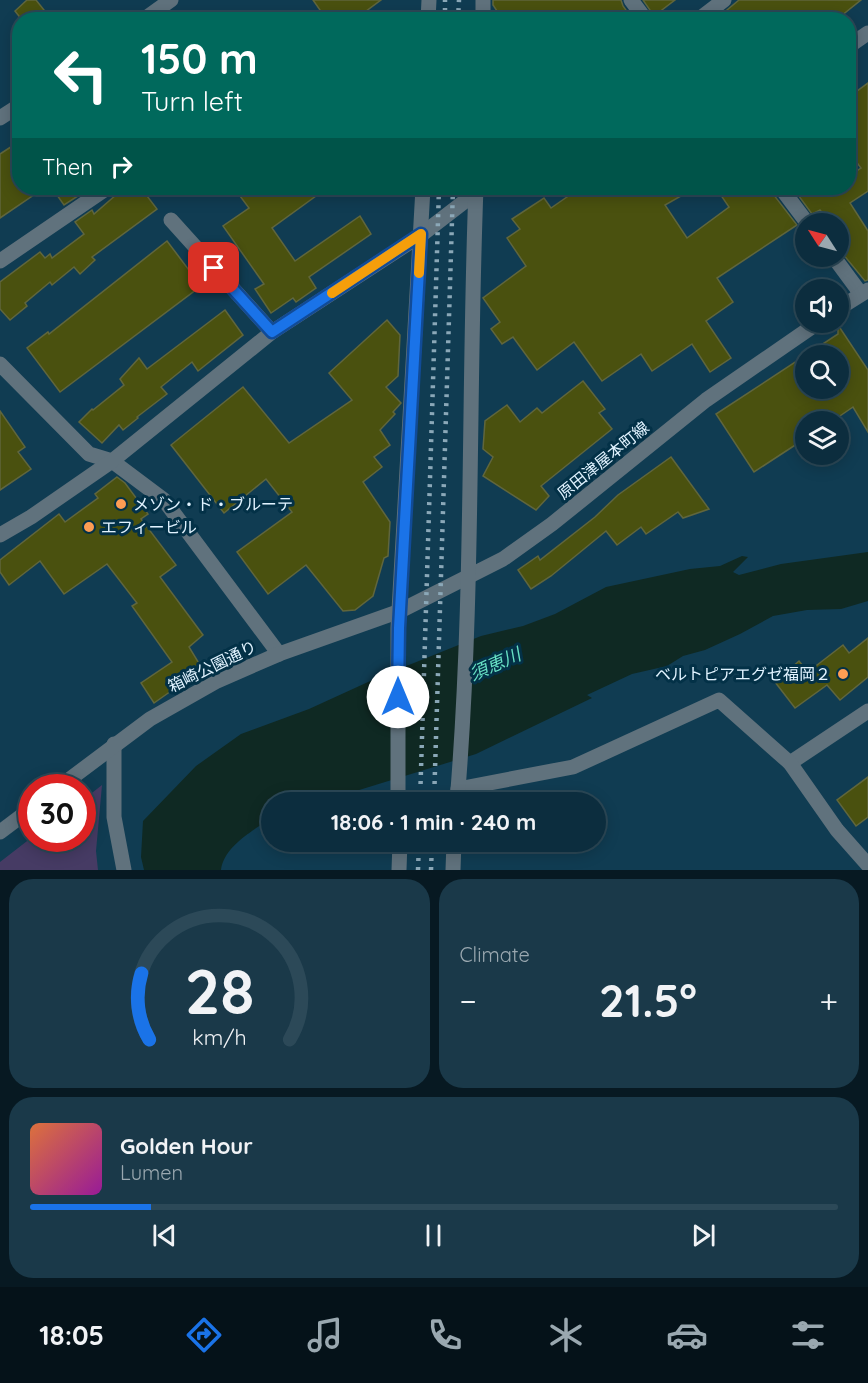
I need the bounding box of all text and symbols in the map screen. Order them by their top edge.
text: 150 m [141,32,258,85]
icon: left [42,36,120,114]
text: Turn left [141,84,243,118]
icon: right [105,150,138,183]
text: Then [42,153,93,181]
north arrow [795,213,849,267]
map controls [795,213,849,465]
pin [188,242,239,293]
icon: arrive [197,251,230,284]
button: sound [795,279,849,333]
button: search [795,345,849,399]
button: layers [795,411,849,465]
street label: 原田津屋本町線 [553,417,653,503]
place label: メゾン・ド・ブルーテ [133,494,293,514]
marker: メゾン・ド・ブルーテ [114,497,128,511]
place label: エフィービル [101,517,197,537]
marker: エフィービル [82,520,96,534]
street label: 箱崎公園通り [164,636,260,696]
water label: 須恵川 [466,642,526,685]
place label: ベルトピアエグゼ福岡２ [655,664,831,684]
position arrow [366,665,430,729]
marker: ベルトピアエグゼ福岡２ [836,667,850,681]
speed limit sign: 30 [18,774,96,852]
text: 18:06 · 1 min · 240 m [331,808,536,836]
text: Climate [460,942,530,967]
text: 28 [184,952,254,1030]
text: 21.5° [599,972,697,1028]
text: − [460,980,477,1021]
text: + [819,980,838,1021]
text: km/h [192,1025,246,1051]
text: Golden Hour [120,1132,253,1160]
text: Lumen [120,1160,183,1185]
icon: previous [148,1219,181,1252]
icon: pause [417,1219,450,1252]
icon: next [687,1219,720,1252]
icon: directions [183,1314,225,1356]
icon: music [304,1314,346,1356]
icon: phone [424,1314,466,1356]
icon: climate [545,1314,587,1356]
icon: car [666,1314,708,1356]
icon: filters [787,1314,829,1356]
text: 18:05 [39,1318,104,1352]

